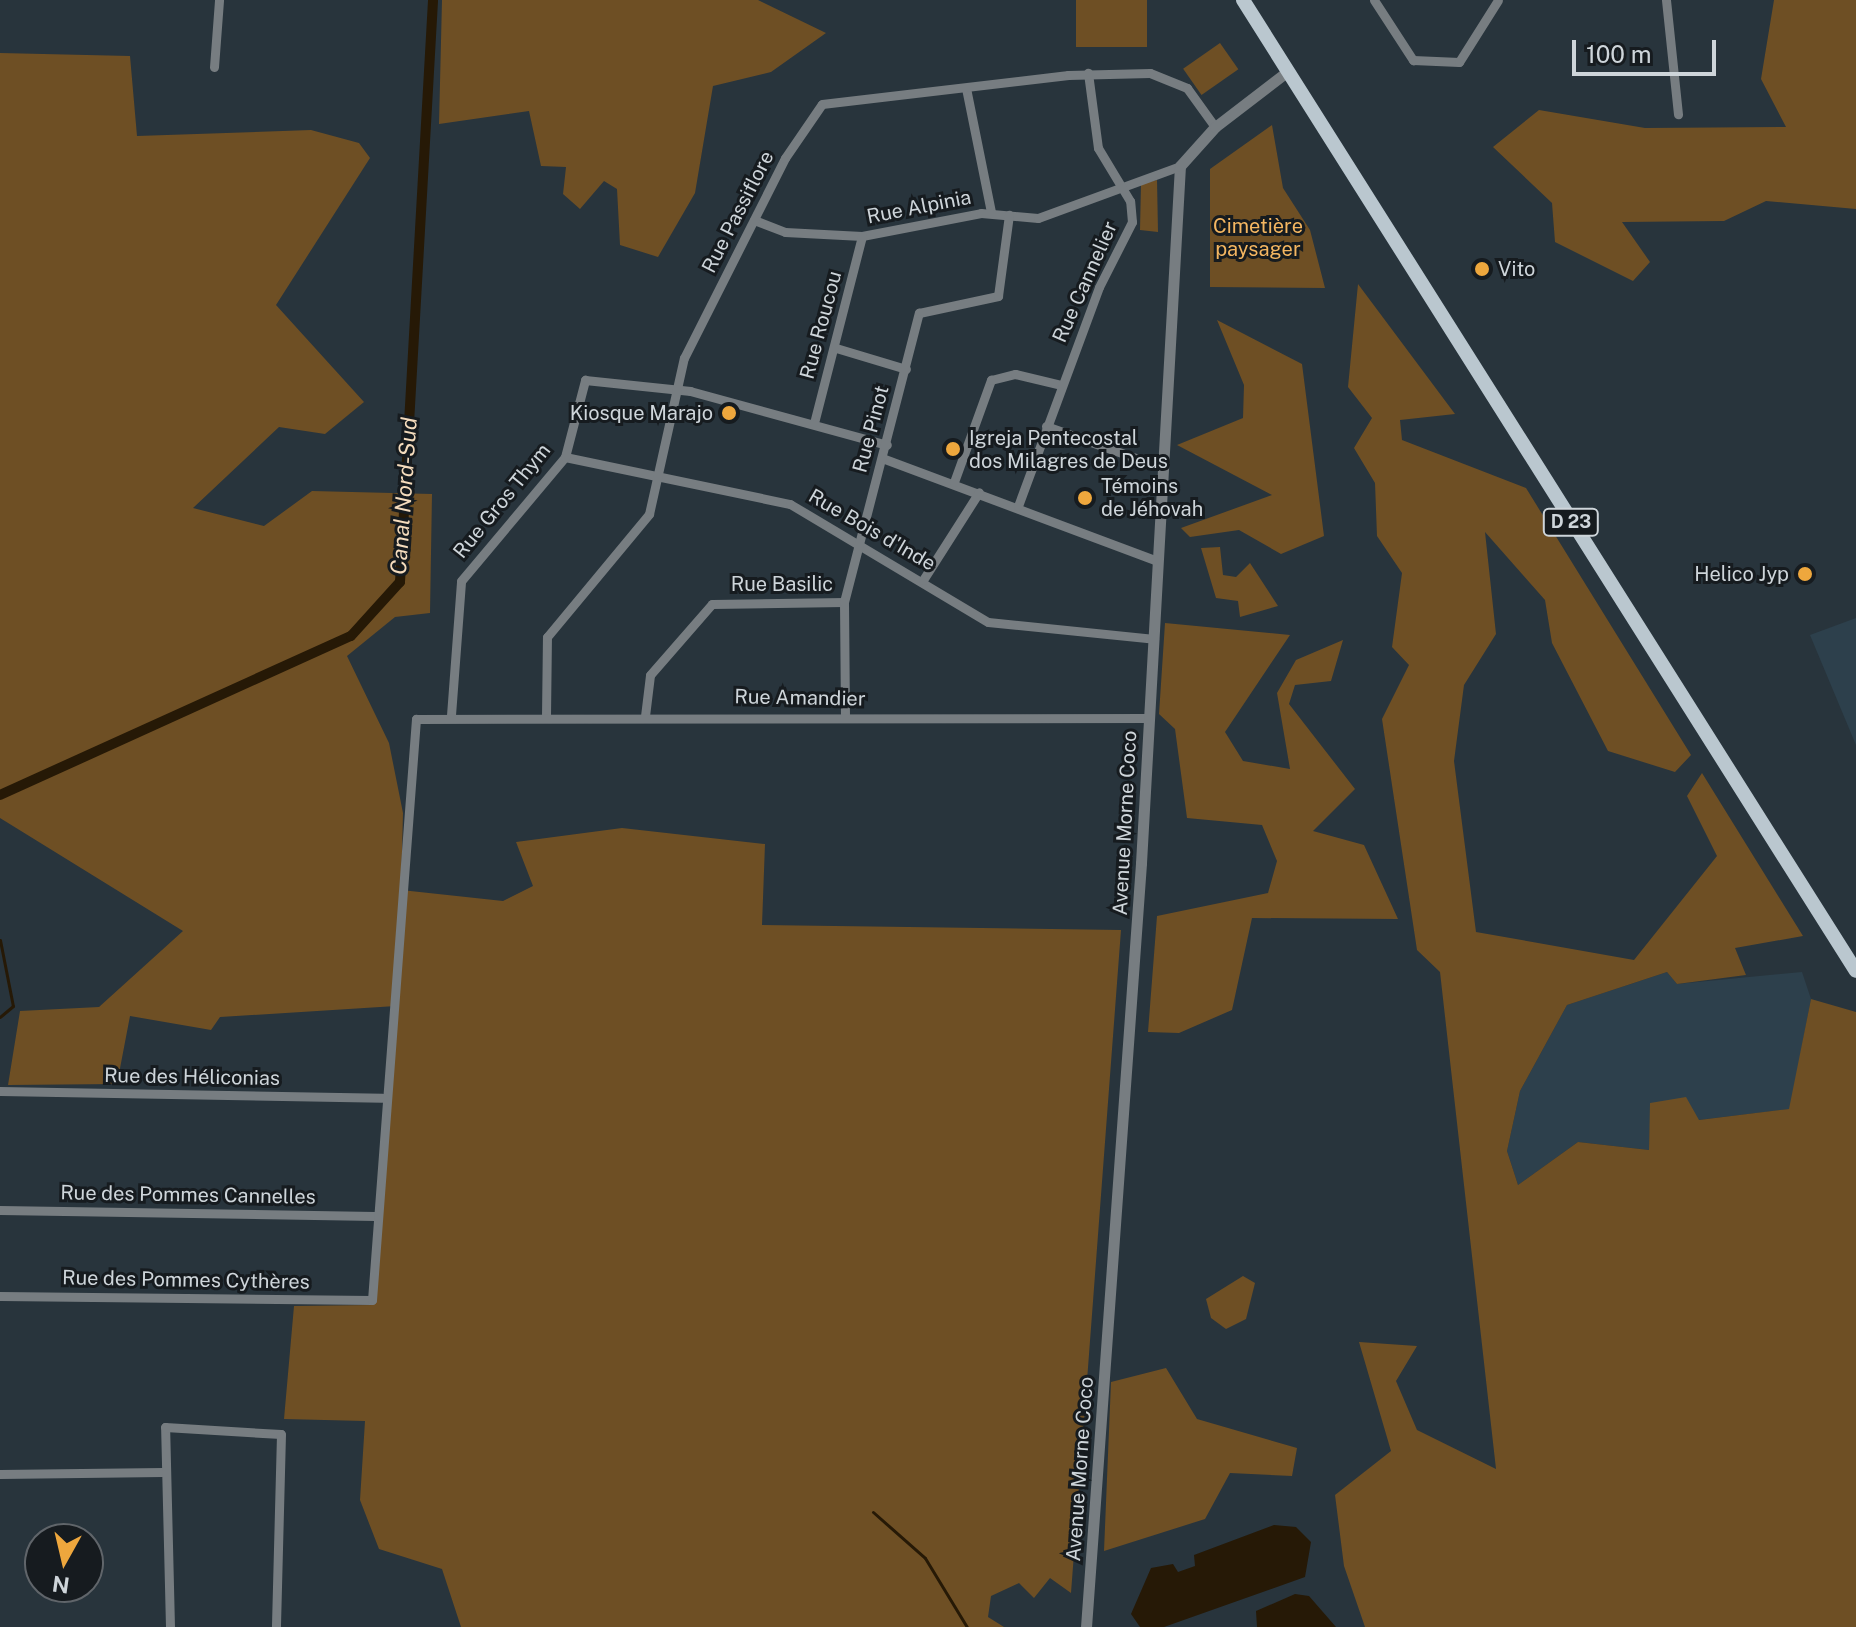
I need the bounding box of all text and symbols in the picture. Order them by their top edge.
scale bar [1576,24,1720,74]
text: 100 m [1586,40,1652,68]
street label: Rue Passiflore [697,147,779,277]
street label: Rue Alpinia [865,185,973,229]
park label: Cimetière paysager [1213,215,1303,262]
street label: Rue Cannelier [1048,218,1122,346]
place label: Vito [1498,257,1535,281]
marker: Vito [1473,260,1491,278]
street label: Rue Roucou [795,268,847,382]
street label: Rue Pinot [848,383,894,475]
place label: Kiosque Marajo [570,401,713,425]
marker: Kiosque Marajo [720,404,738,422]
water label: Canal Nord-Sud [385,416,423,576]
place label: Igreja Pentecostal dos Milagres de Deus [969,426,1168,473]
street label: Rue Gros Thym [448,439,556,563]
marker: Igreja Pentecostal dos Milagres de Deus [944,440,962,458]
place label: Témoins de Jéhovah [1101,474,1203,521]
street label: Rue Bois d'Inde [804,484,940,576]
marker: Témoins de Jéhovah [1076,489,1094,507]
road number: D 23 [1541,508,1601,536]
place label: Helico Jyp [1694,562,1789,586]
marker: Helico Jyp [1796,565,1814,583]
street label: Rue Basilic [731,572,833,596]
street label: Rue Amandier [734,685,866,711]
street label: Avenue Morne Coco [1108,730,1142,916]
street label: Rue des Héliconias [104,1063,280,1091]
street label: Rue des Pommes Cannelles [60,1181,316,1209]
street label: Rue des Pommes Cythères [62,1266,310,1294]
street label: Avenue Morne Coco [1062,1376,1098,1562]
north arrow [24,1523,104,1603]
text: N [51,1571,71,1599]

